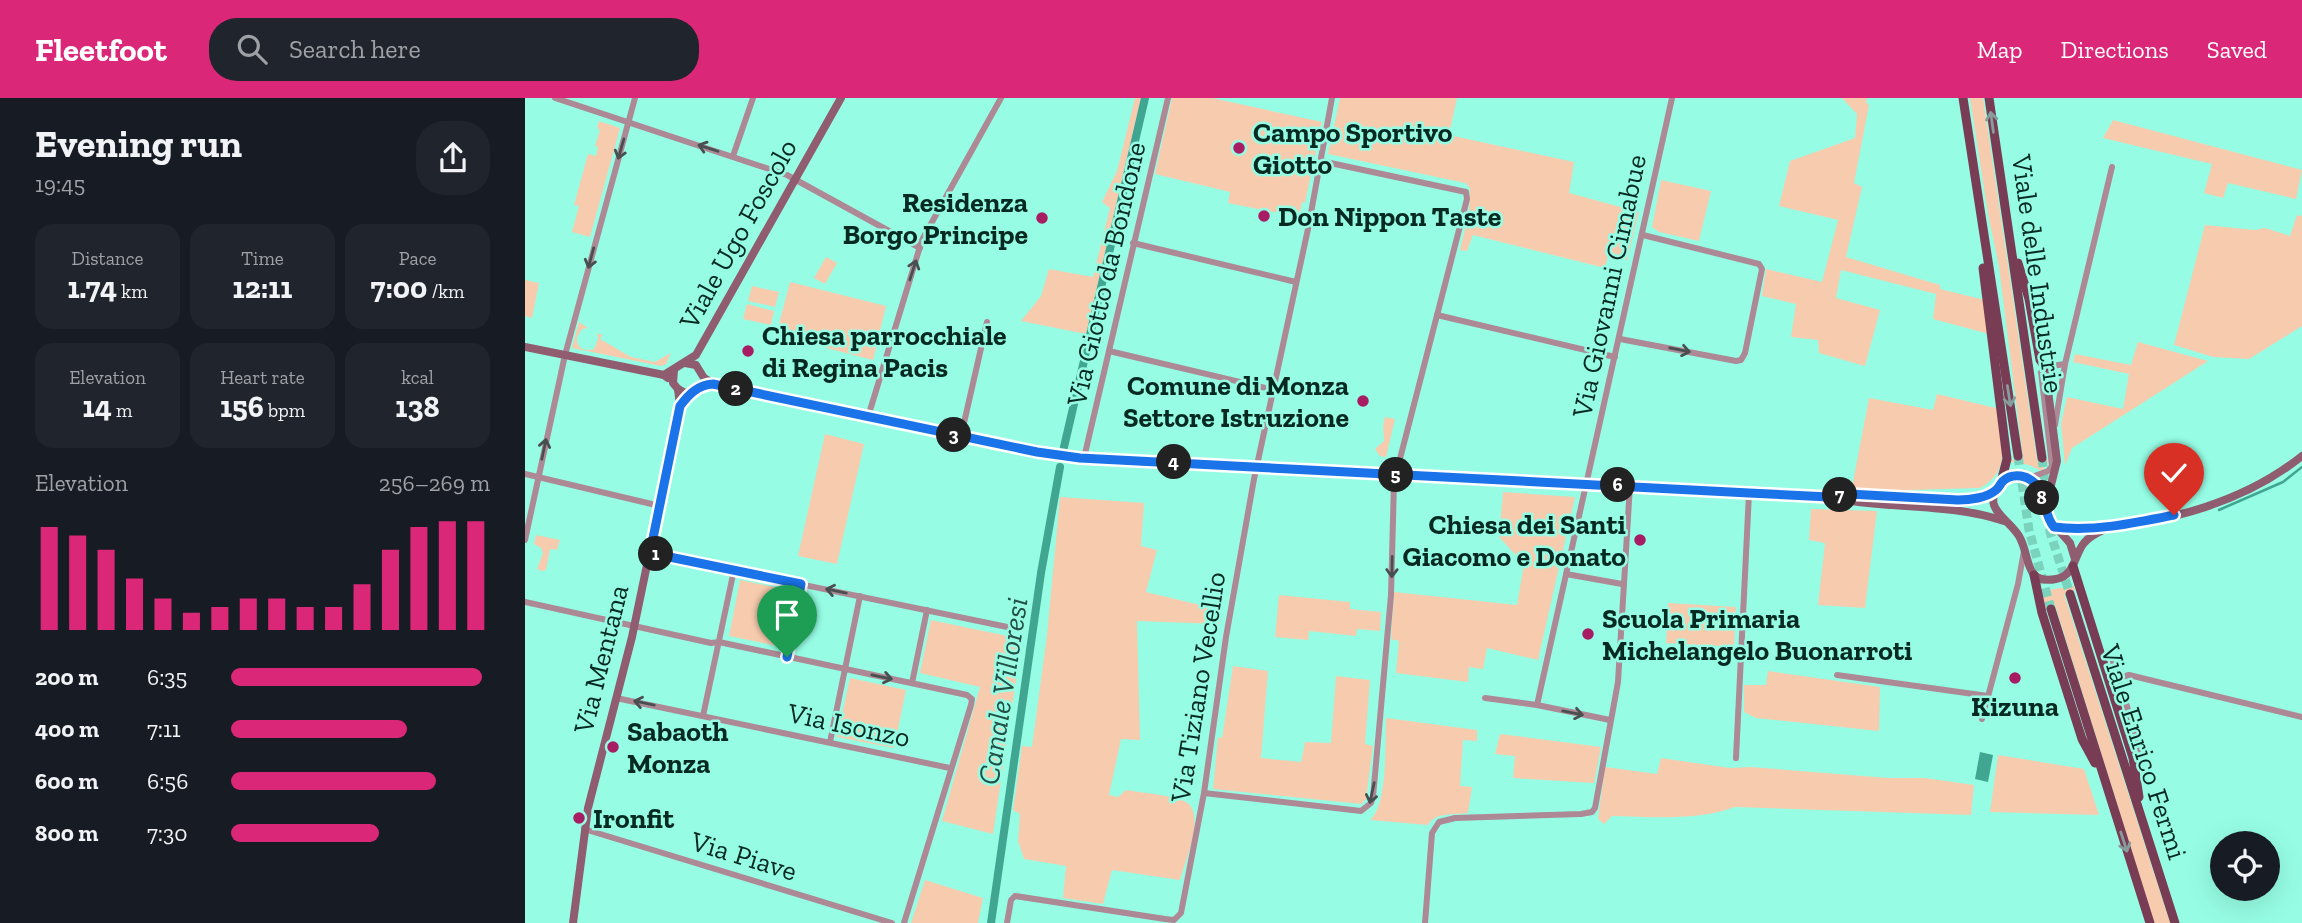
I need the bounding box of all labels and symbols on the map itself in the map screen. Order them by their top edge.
one-way arrow [1986,111,1999,134]
place label: Campo Sportivo Giotto [1253,116,1453,181]
street label: Viale Ugo Foscolo [672,133,804,336]
one-way arrow [614,138,627,160]
street label: Via Giotto da Bondone [1059,139,1152,410]
marker: Campo Sportivo Giotto [1231,140,1247,156]
one-way arrow [697,141,719,154]
street label: Via Giovanni Cimabue [1565,152,1653,421]
street label: Viale delle Industrie [2005,152,2071,395]
place label: Residenza Borgo Principe [843,186,1028,251]
place label: Don Nippon Taste [1278,200,1501,233]
marker: Don Nippon Taste [1256,208,1272,224]
marker: Residenza Borgo Principe [1034,210,1050,226]
one-way arrow [584,246,597,268]
one-way arrow [907,259,920,281]
place label: Chiesa parrocchiale di Regina Pacis [762,319,1007,384]
marker: Chiesa parrocchiale di Regina Pacis [740,343,756,359]
one-way arrow [1668,344,1691,358]
place label: Comune di Monza Settore Istruzione [1123,369,1349,434]
pin: 2 [719,372,753,406]
one-way arrow [2003,384,2016,407]
marker: Comune di Monza Settore Istruzione [1355,393,1371,409]
pin: 3 [937,418,971,452]
one-way arrow [538,438,552,461]
pin [2144,443,2204,515]
pin: 4 [1157,444,1191,480]
pin: 5 [1379,458,1413,492]
pin: 6 [1601,468,1635,502]
pin: 7 [1823,478,1857,512]
pin: 8 [2025,480,2059,516]
place label: Chiesa dei Santi Giacomo e Donato [1403,508,1626,573]
marker: Chiesa dei Santi Giacomo e Donato [1632,532,1648,548]
pin: 1 [639,536,673,572]
one-way arrow [1385,555,1398,578]
street label: Via Tiziano Vecellio [1163,569,1233,806]
street label: Via Mentana [566,581,636,738]
one-way arrow [825,584,848,598]
pin [757,585,817,657]
water label: Canale Villoresi [970,595,1036,787]
place label: Scuola Primaria Michelangelo Buonarroti [1602,602,1912,667]
marker: Scuola Primaria Michelangelo Buonarroti [1580,626,1596,642]
street label: Viale Enrico Fermi [2093,640,2194,864]
one-way arrow [870,670,893,684]
marker: Kizuna [2007,670,2023,686]
place label: Kizuna [1971,690,2059,723]
one-way arrow [633,696,656,710]
street label: Via Isonzo [784,696,913,754]
one-way arrow [1561,706,1584,720]
place label: Sabaoth Monza [627,715,728,780]
marker: Sabaoth Monza [605,739,621,755]
one-way arrow [1365,782,1378,804]
place label: Ironfit [593,802,675,835]
marker: Ironfit [571,810,587,826]
street label: Via Piave [686,824,801,888]
one-way arrow [2119,830,2131,852]

